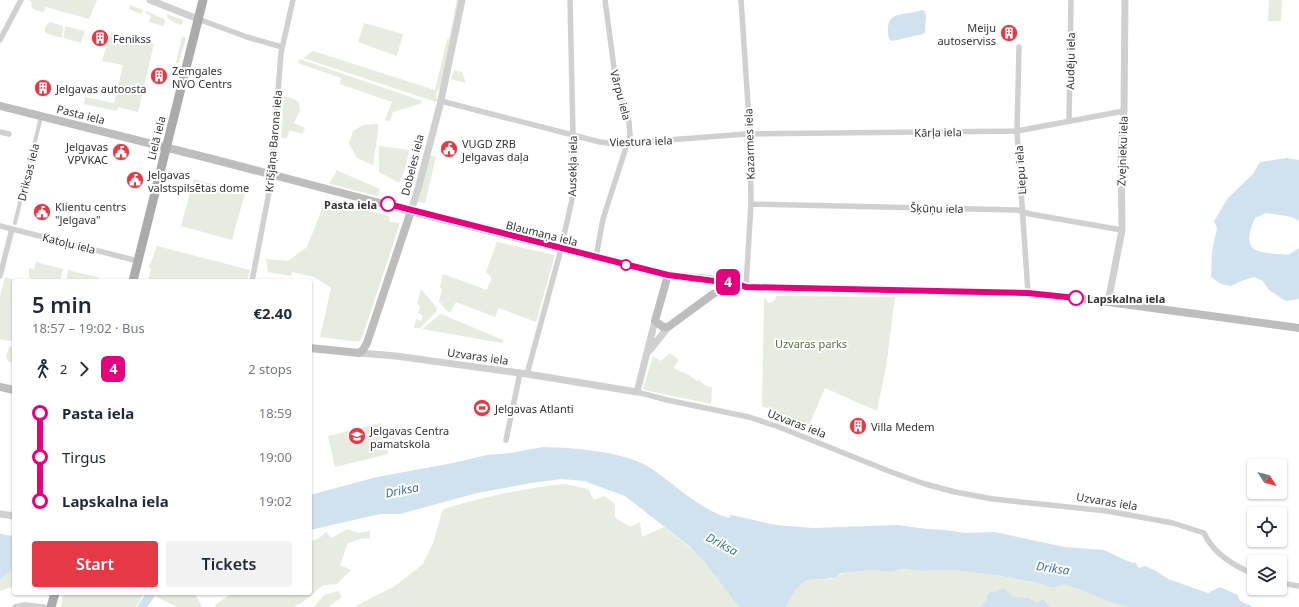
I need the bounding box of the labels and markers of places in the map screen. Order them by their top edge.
place label: Meiju autoserviss [937,20,996,48]
building icon: Meiju autoserviss [999,23,1019,43]
building icon: Fenikss [90,28,110,48]
place label: Fenikss [113,31,151,46]
place label: Zemgales NVO Centrs [172,63,232,91]
building icon: Zemgales NVO Centrs [149,66,169,86]
building icon: Jelgavas autoosta [33,78,53,98]
place label: Jelgavas autoosta [55,81,147,96]
place label: VUGD ZRB Jelgavas daļa [461,136,529,164]
place label: Jelgavas VPVKAC [65,139,108,167]
public building icon: VUGD ZRB Jelgavas daļa [439,139,459,159]
public building icon: Jelgavas VPVKAC [111,142,131,162]
place label: Jelgavas valstspilsētas dome [147,167,249,195]
public building icon: Jelgavas valstspilsētas dome [125,170,145,190]
marker: Pasta iela [380,196,396,212]
place label: Pasta iela [324,197,377,212]
place label: Klientu centrs "Jelgava" [55,199,126,227]
public building icon: Klientu centrs "Jelgava" [32,202,52,222]
unlabelled marker [620,259,632,271]
marker: Lapskalna iela [1068,290,1084,306]
place label: Lapskalna iela [1087,291,1165,306]
sports icon: Jelgavas Atlanti [472,398,492,418]
place label: Jelgavas Atlanti [494,401,574,416]
building icon: Villa Medem [848,416,868,436]
place label: Villa Medem [871,419,935,434]
place label: Jelgavas Centra pamatskola [369,423,449,451]
school or university icon: Jelgavas Centra pamatskola [347,426,367,446]

